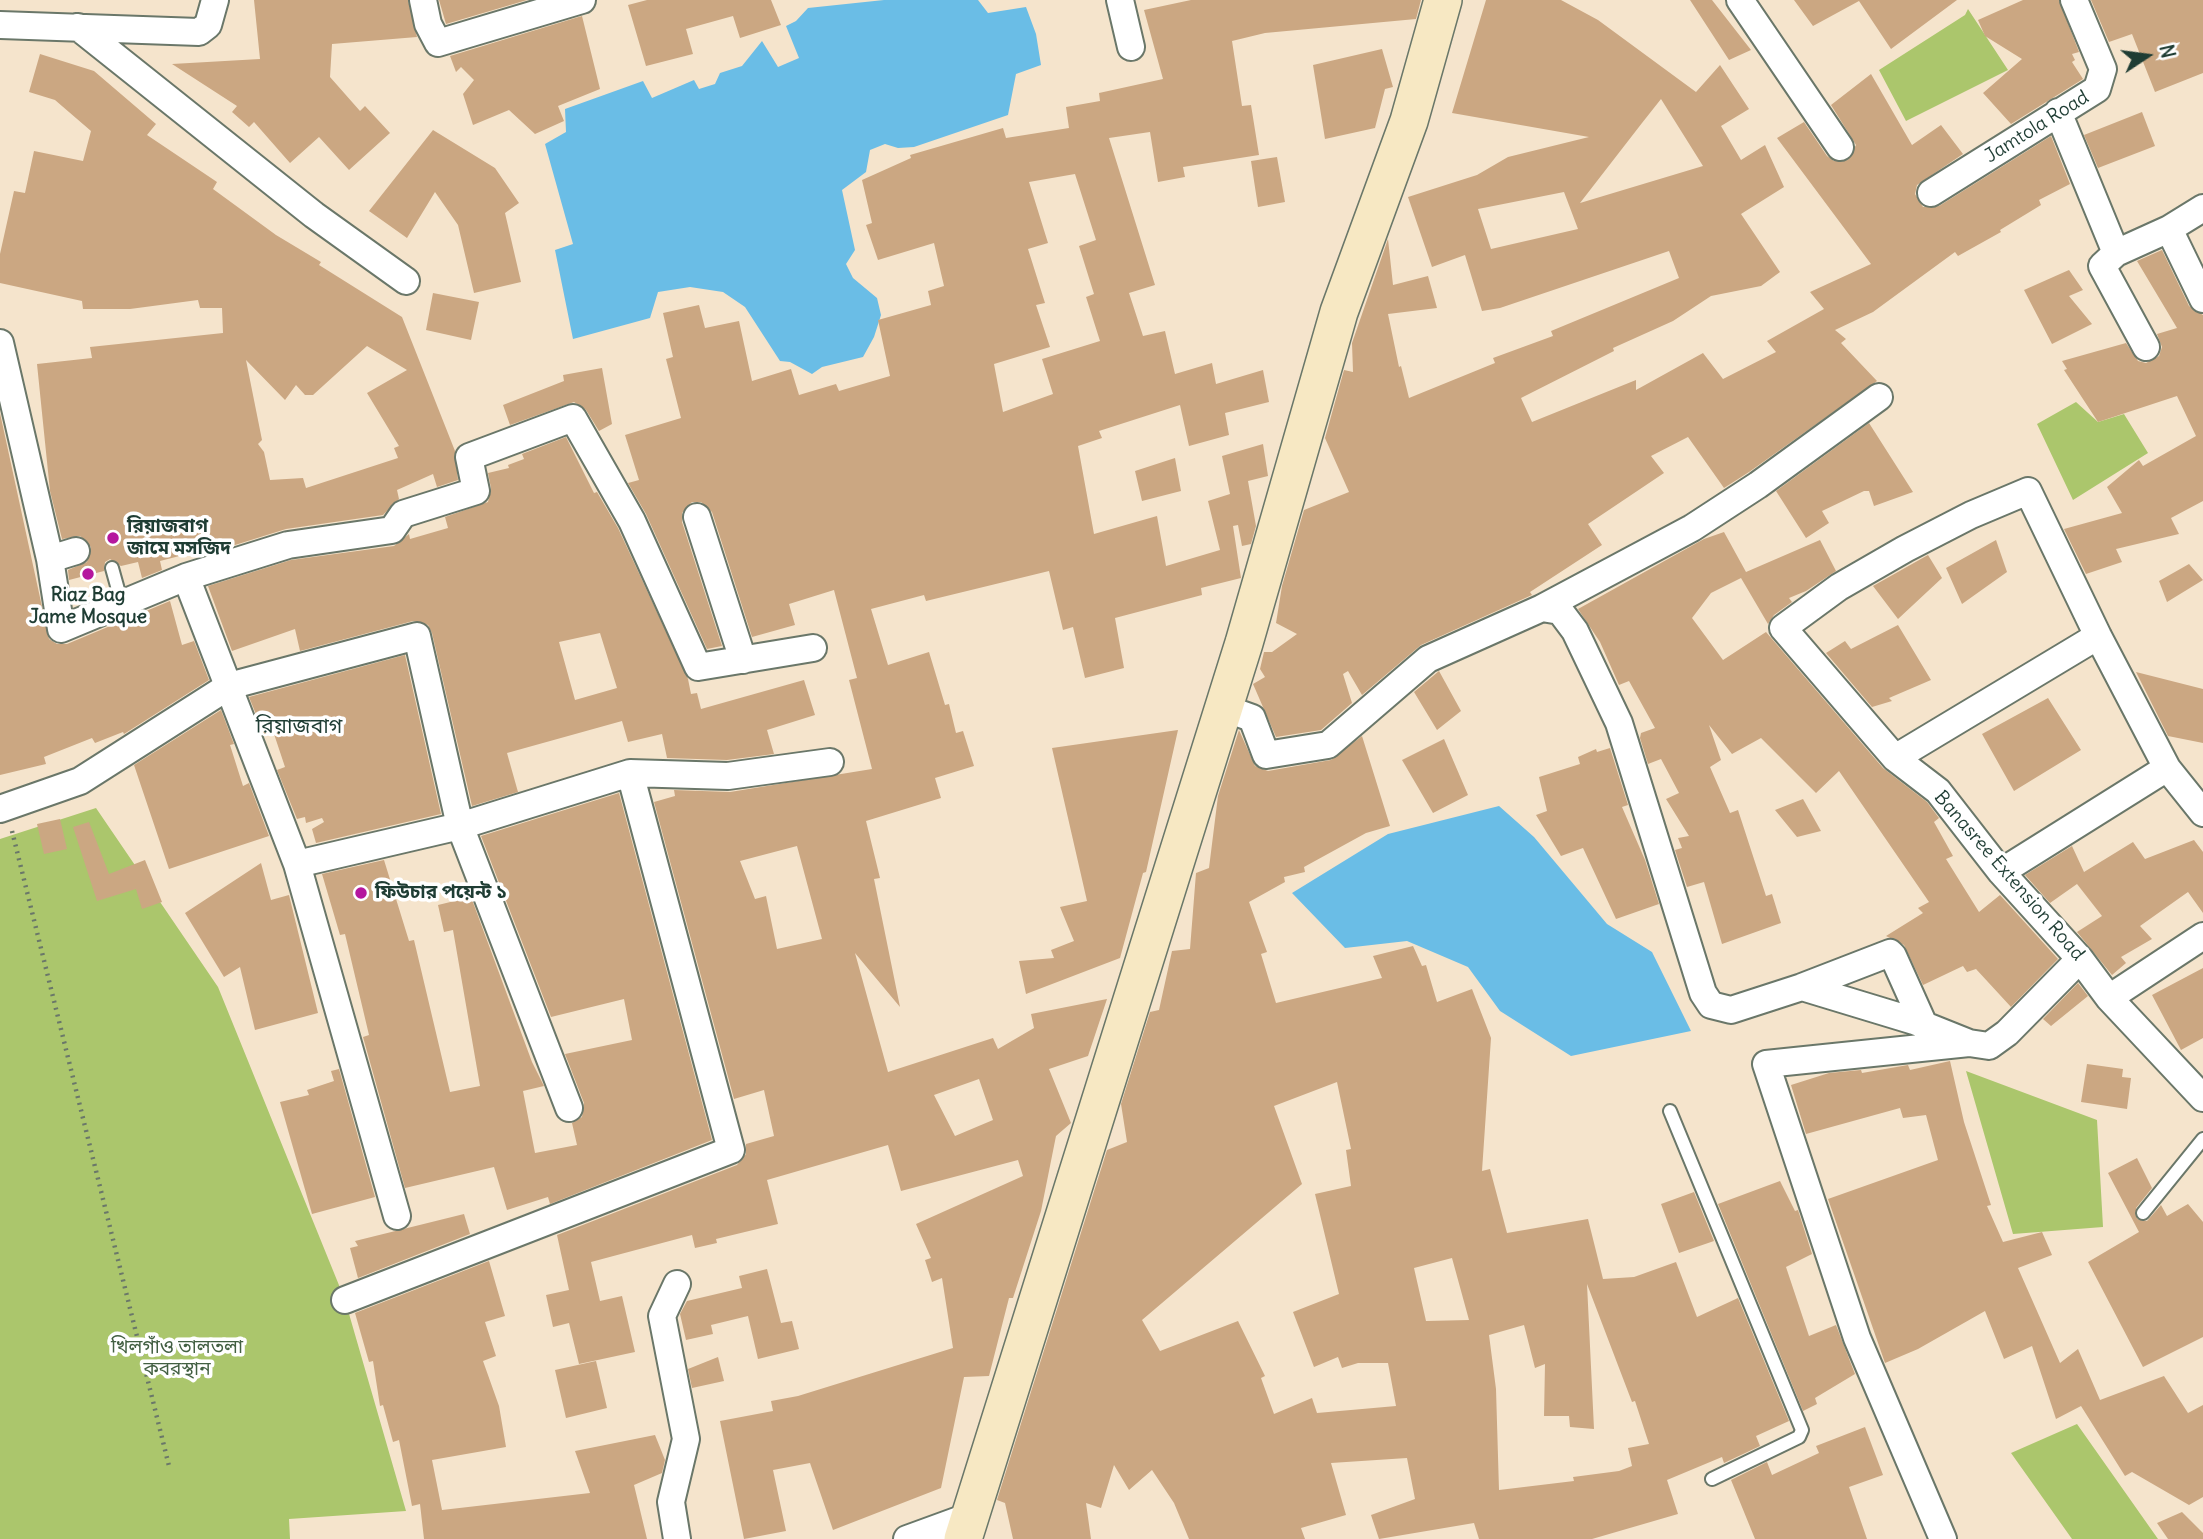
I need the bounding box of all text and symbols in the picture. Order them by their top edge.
north arrow [2112,21,2182,91]
text: N [2154,42,2181,60]
street label: Jamtola Road [1981,86,2093,168]
place label: রিয়াজবাগ জামে মসজিদ [127,516,231,560]
marker: রিয়াজবাগ জামে মসজিদ [105,530,121,546]
marker: Riaz Bag Jame Mosque [80,566,96,582]
place label: Riaz Bag Jame Mosque [29,585,147,629]
district label: রিয়াজবাগ [256,714,342,740]
street label: Banasree Extension Road [1929,786,2089,966]
place label: ফিউচার পয়েন্ট ১ [375,882,507,904]
marker: ফিউচার পয়েন্ট ১ [353,885,369,901]
park label: খিলগাঁও তালতলা কবরস্থান [111,1337,243,1381]

